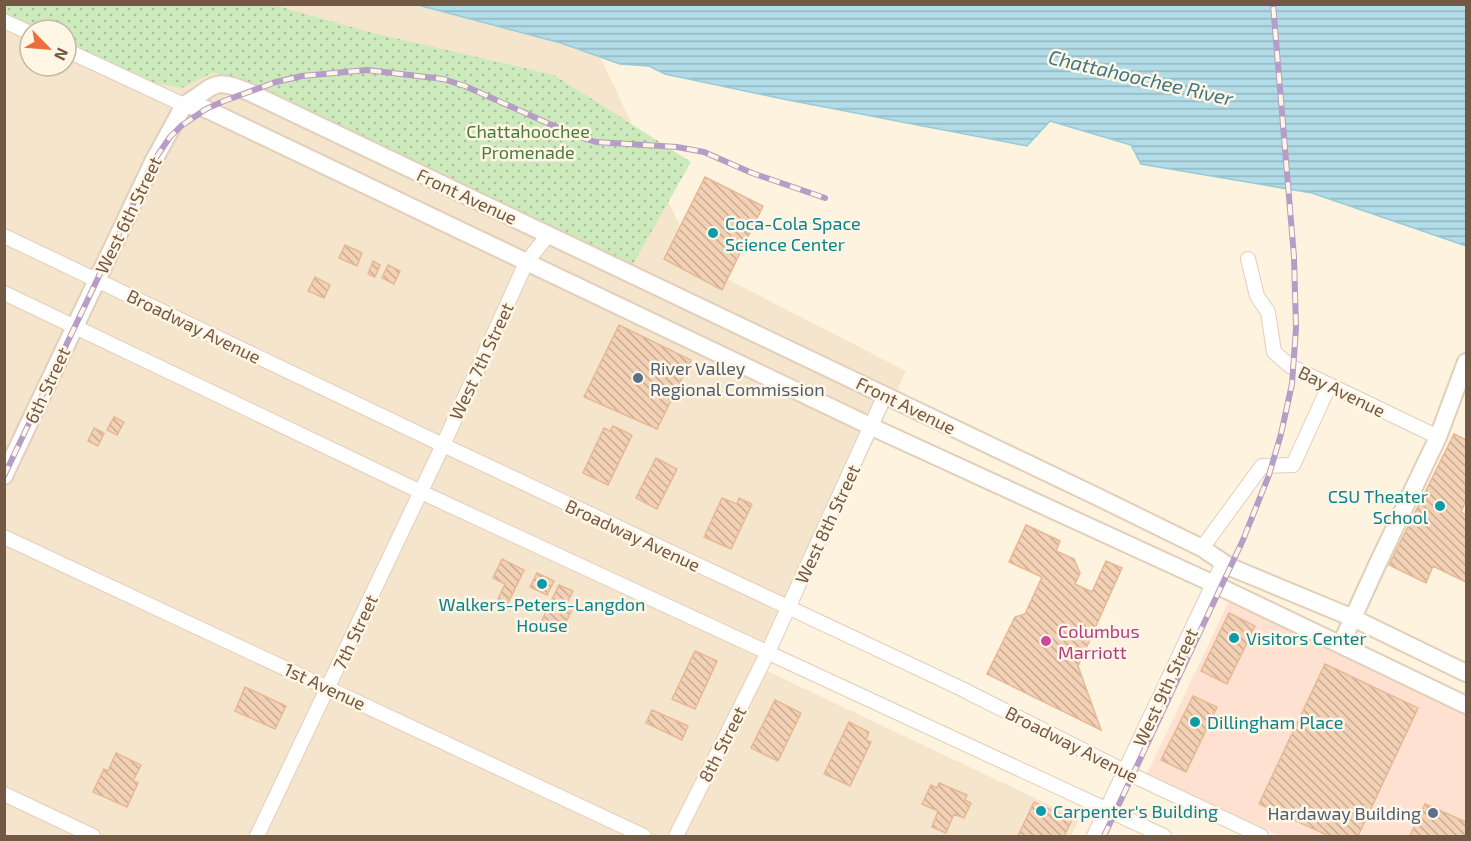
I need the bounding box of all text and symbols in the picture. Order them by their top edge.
north arrow [18,18,78,78]
water label: Chattahoochee River [1046,44,1237,110]
text: N [51,45,73,64]
park label: Chattahoochee Promenade [466,120,590,163]
street label: West 6th Street [90,153,166,277]
street label: Front Avenue [413,163,521,229]
place label: Coca-Cola Space Science Center [725,212,861,255]
marker: Coca-Cola Space Science Center [706,226,720,240]
street label: Broadway Avenue [123,284,265,368]
street label: West 7th Street [444,299,518,423]
street label: 6th Street [20,343,74,427]
place label: River Valley Regional Commission [650,357,825,400]
street label: Bay Avenue [1295,360,1389,422]
marker: River Valley Regional Commission [631,371,645,385]
street label: Front Avenue [853,371,959,439]
street label: West 8th Street [790,461,864,587]
place label: CSU Theater School [1328,485,1429,528]
street label: Broadway Avenue [562,494,704,576]
marker: CSU Theater School [1433,499,1447,513]
marker: Walkers-Peters-Langdon House [535,577,549,591]
street label: 7th Street [328,591,382,673]
place label: Walkers-Peters-Langdon House [439,593,645,636]
place label: Columbus Marriott [1058,620,1140,663]
street label: West 9th Street [1128,624,1202,750]
place label: Visitors Center [1246,627,1367,649]
marker: Visitors Center [1227,631,1241,645]
marker: Columbus Marriott [1039,634,1053,648]
street label: 1st Avenue [281,658,369,714]
street label: Broadway Avenue [1002,701,1142,787]
street label: 8th Street [694,702,751,786]
place label: Dillingham Place [1207,711,1343,733]
marker: Dillingham Place [1188,715,1202,729]
place label: Carpenter's Building [1053,800,1218,822]
place label: Hardaway Building [1268,802,1421,824]
marker: Carpenter's Building [1034,804,1048,818]
marker: Hardaway Building [1426,806,1440,820]

